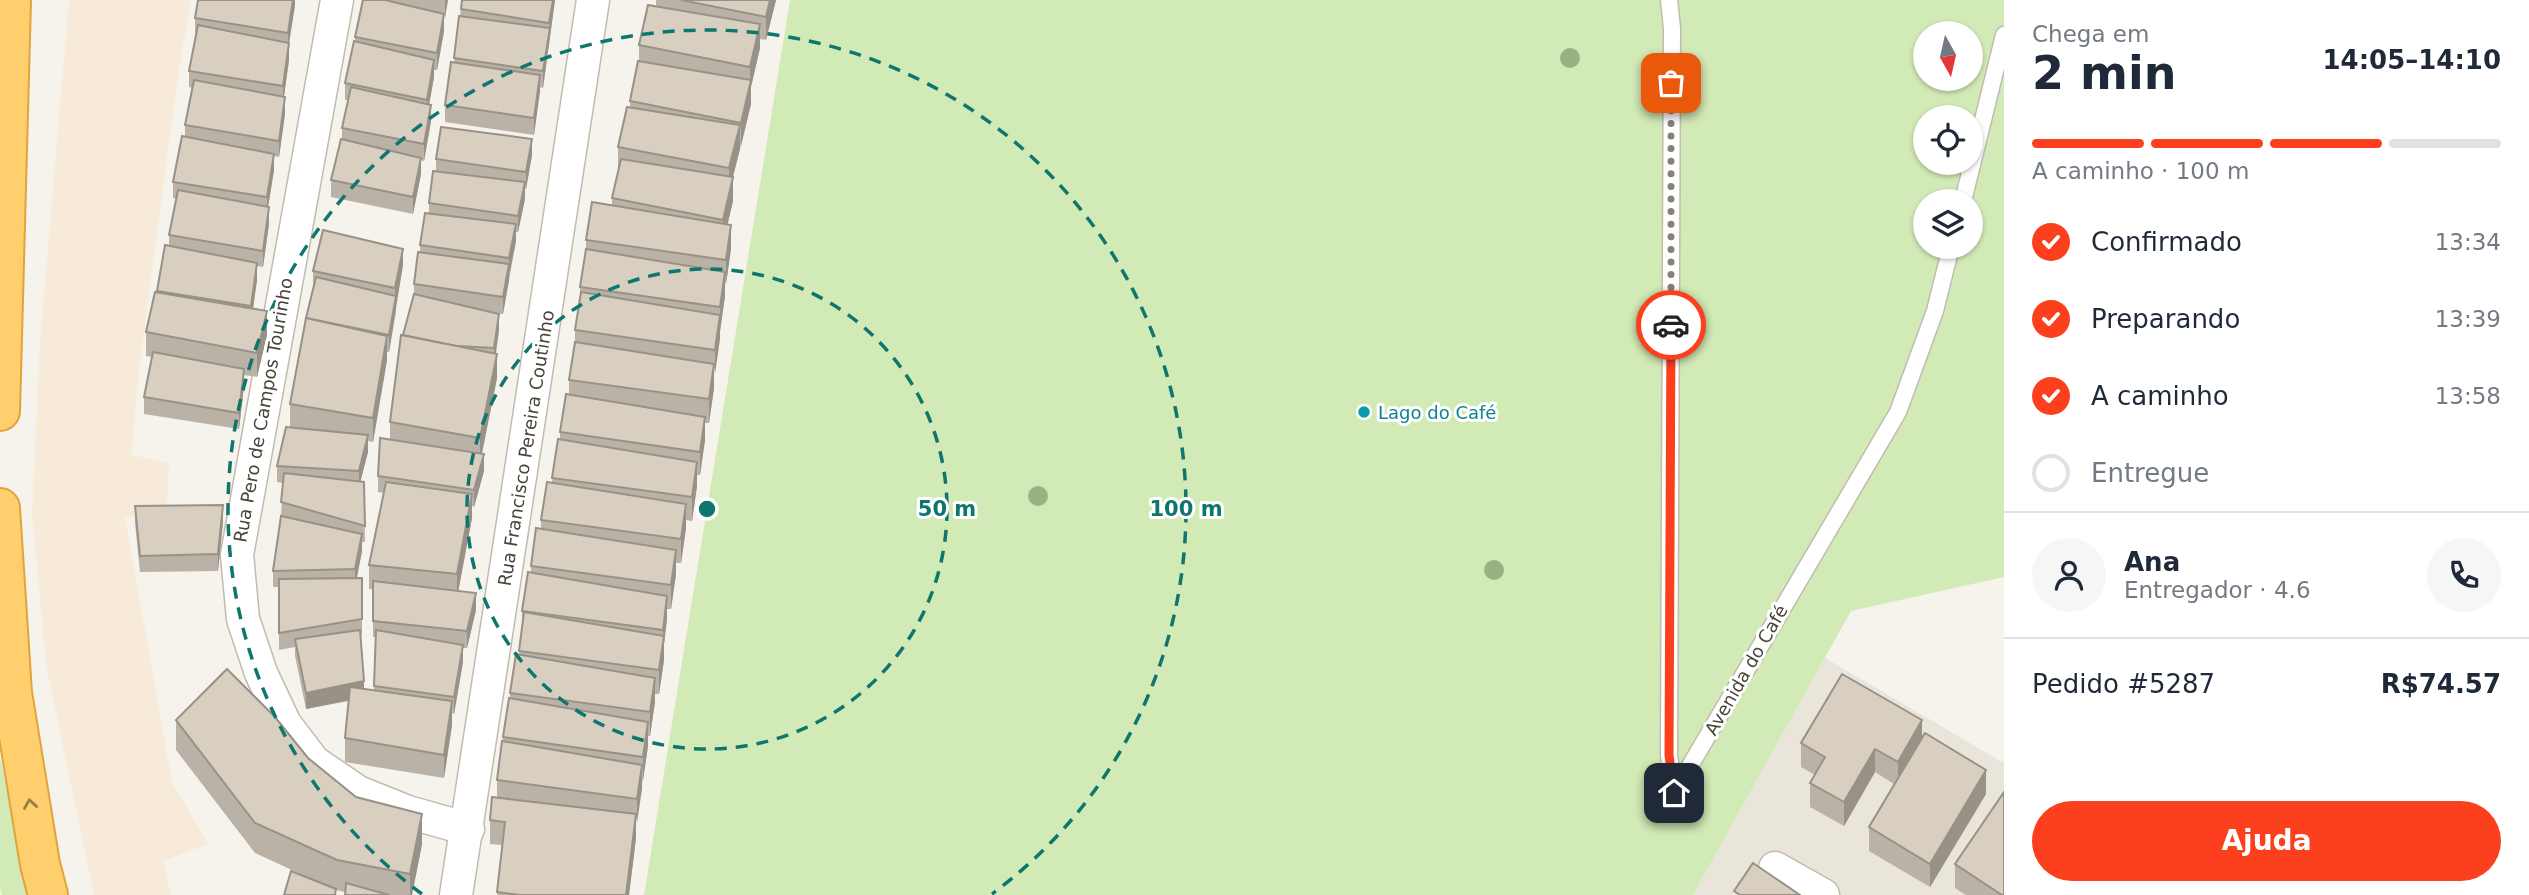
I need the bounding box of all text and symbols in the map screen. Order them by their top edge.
north arrow [1913,21,1983,91]
map controls [1913,21,1983,259]
text: Chega em [2032,21,2149,47]
text: 14:05–14:10 [2322,45,2501,75]
text: 2 min [2032,46,2176,100]
pin [1641,53,1701,113]
icon: bag [1652,64,1690,102]
button: locate [1913,105,1983,175]
text: A caminho · 100 m [2032,158,2249,184]
button: layers [1913,189,1983,259]
icon: check [2032,223,2070,261]
text: Confirmado [2091,227,2242,257]
text: 13:34 [2435,229,2501,255]
street label: Rua Pero de Campos Tourinho [229,276,297,544]
courier [1636,290,1706,360]
icon: check [2032,300,2070,338]
text: Preparando [2091,304,2240,334]
icon: car [1652,306,1690,344]
text: 13:39 [2435,306,2501,332]
street label: Rua Francisco Pereira Coutinho [494,309,558,587]
icon: check [2032,377,2070,415]
text: A caminho [2091,381,2229,411]
text: 13:58 [2435,383,2501,409]
place label: Lago do Café [1378,402,1496,423]
marker: Lago do Café [1356,404,1372,420]
text: Entregue [2091,458,2209,488]
centre of rings [695,497,719,521]
text: 50 m [918,497,976,521]
text: 100 m [1149,497,1223,521]
button: person [2032,538,2106,612]
button: phone [2427,538,2501,612]
text: Ana [2124,547,2180,577]
text: Entregador · 4.6 [2124,577,2311,603]
street label: Avenida do Café [1700,601,1792,739]
text: Pedido #5287 [2032,669,2215,699]
text: R$74.57 [2381,669,2501,699]
pin [1644,763,1704,823]
icon: home [1655,774,1693,812]
one-way arrow [23,798,38,810]
button: Ajuda [2032,801,2501,881]

